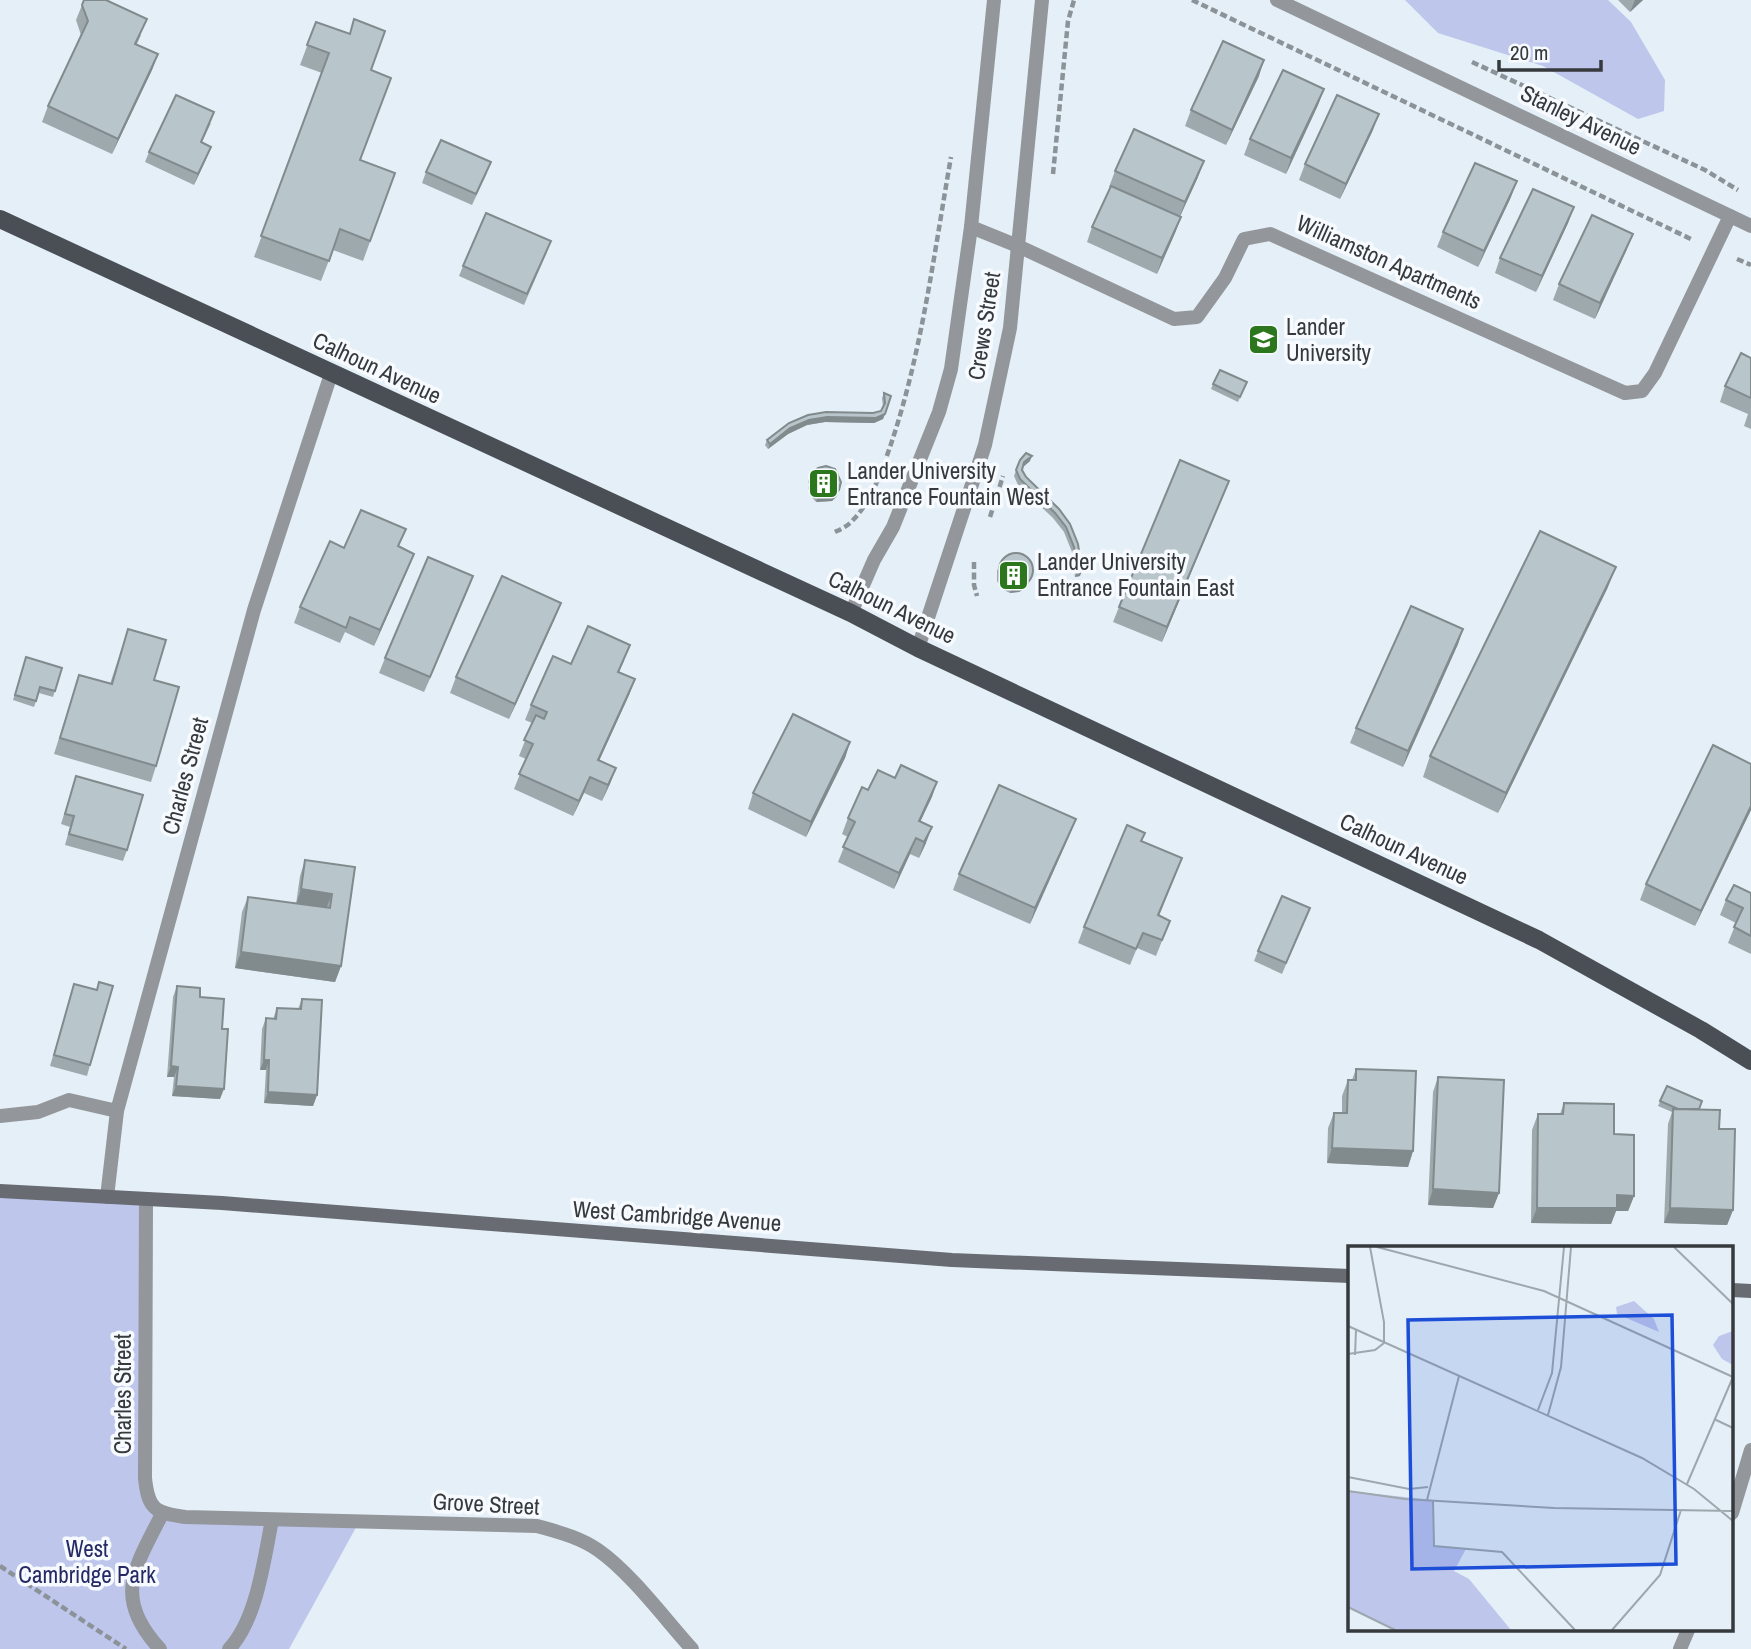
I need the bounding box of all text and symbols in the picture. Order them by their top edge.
scale bar [1499,28,1600,72]
text: 20 m [1510,38,1548,67]
street label: Stanley Avenue [1516,77,1647,162]
street label: Williamston Apartments [1292,207,1486,316]
street label: Crews Street [960,270,1007,382]
place label: Lander University [1286,311,1371,368]
school or university icon: Lander University [1246,323,1280,357]
street label: Calhoun Avenue [308,324,446,411]
place label: Lander University Entrance Fountain West [847,455,1049,512]
building icon: Lander University Entrance Fountain West [807,467,841,501]
place label: Lander University Entrance Fountain East [1037,546,1234,603]
building icon: Lander University Entrance Fountain East [997,558,1031,592]
street label: Calhoun Avenue [823,562,961,651]
street label: Charles Street [154,714,215,838]
street label: Calhoun Avenue [1335,805,1473,892]
street label: West Cambridge Avenue [572,1193,782,1238]
inset map [1348,1246,1734,1632]
street label: Charles Street [107,1334,138,1454]
street label: Grove Street [432,1485,540,1522]
park label: West Cambridge Park [18,1533,156,1590]

